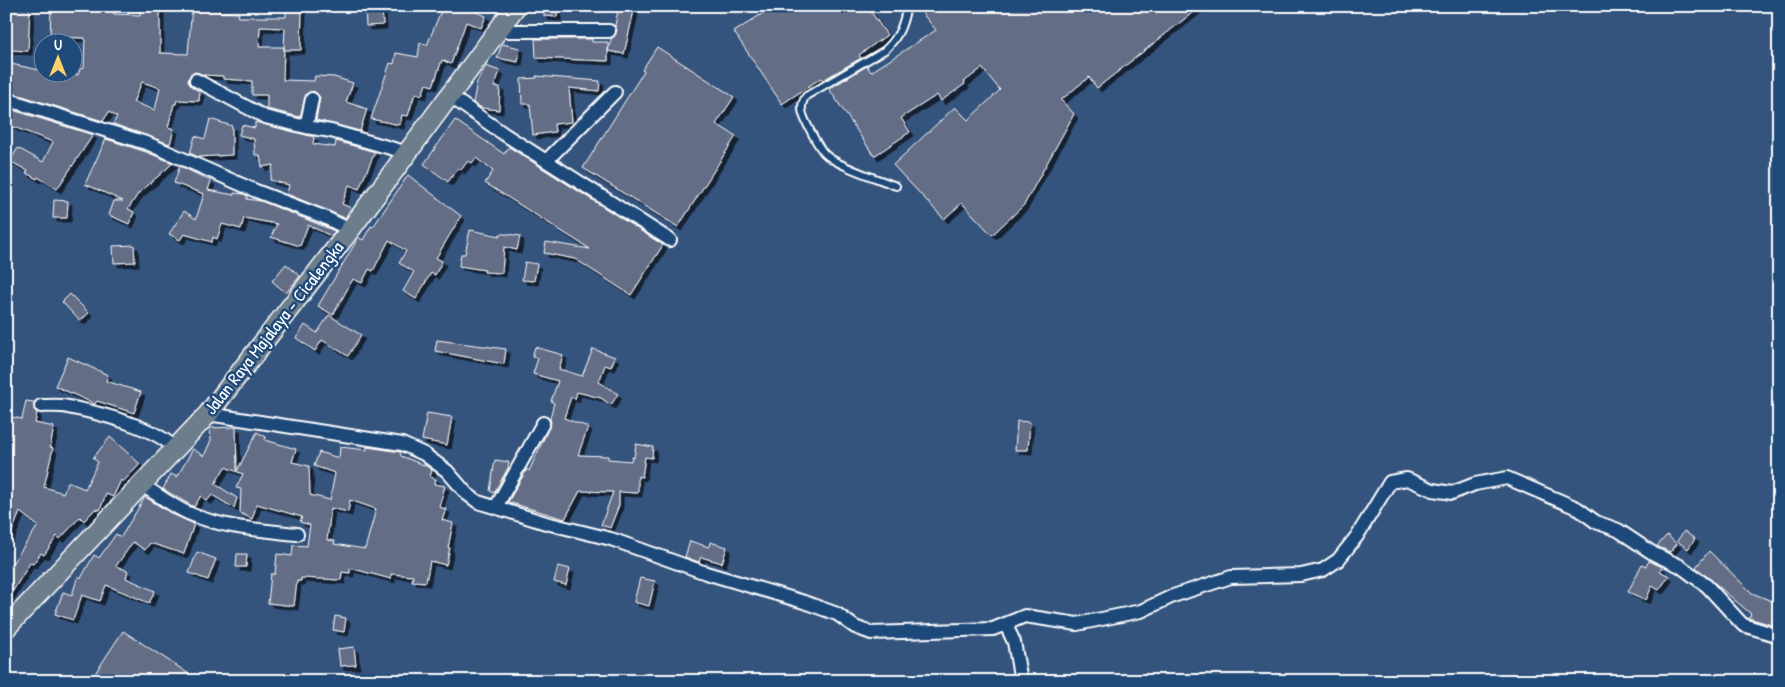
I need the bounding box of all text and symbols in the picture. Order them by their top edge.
north arrow [32,32,82,82]
text: U [54,35,62,54]
street label: Jalan Raya Majalaya - Cicalengka [198,236,349,420]

